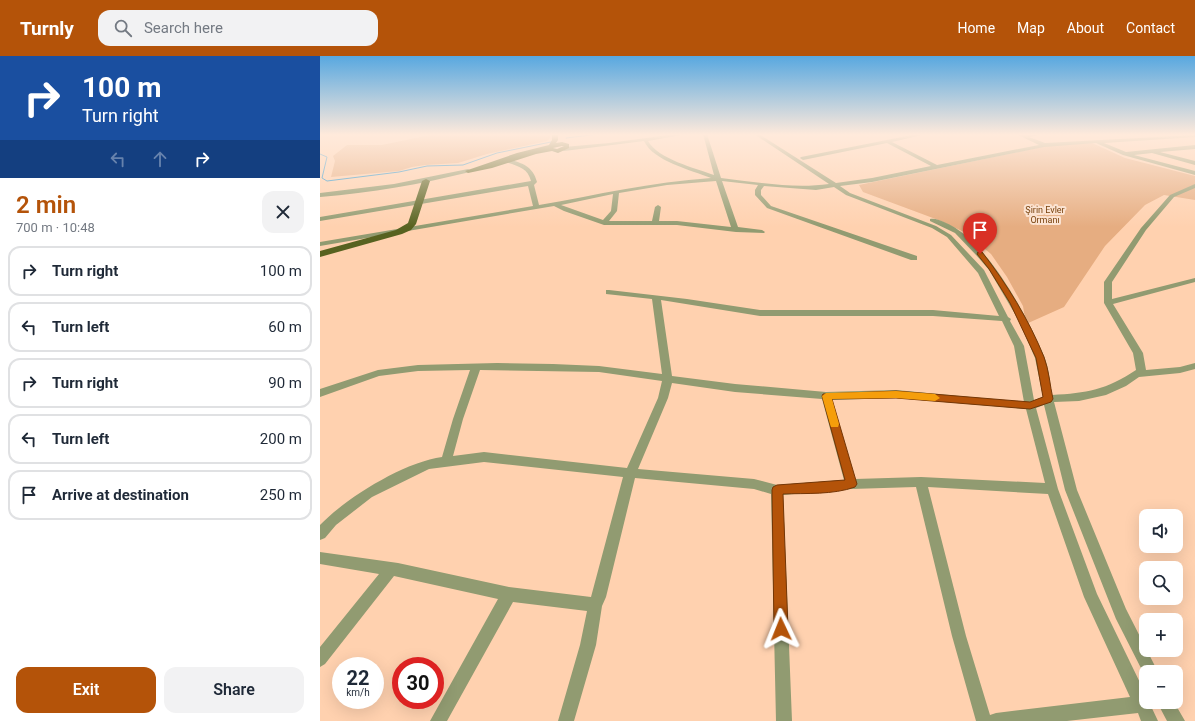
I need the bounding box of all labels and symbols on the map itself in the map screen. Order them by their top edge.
park label: Şirin Evler Ormanı [1025,205,1065,225]
pin [963,213,997,254]
position arrow [760,608,802,650]
speed limit sign: 30 [392,657,444,709]

